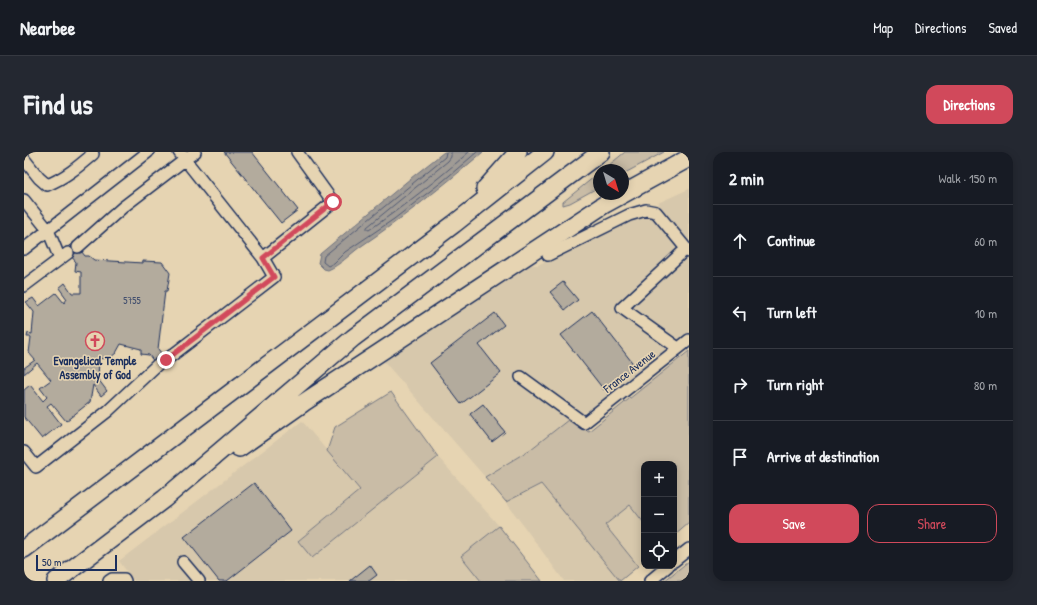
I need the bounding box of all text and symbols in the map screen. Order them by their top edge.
text: Nearbee [20,15,75,41]
text: Map [873,18,893,37]
text: Directions [915,18,966,37]
text: Saved [988,18,1017,37]
text: Find us [24,85,93,123]
button: Directions [926,85,1013,124]
north arrow [593,164,629,200]
text: 2 min [729,167,764,190]
text: Walk · 150 m [939,169,997,187]
route start [324,193,342,211]
icon: ahead [729,230,751,252]
text: Continue [767,230,815,251]
text: 60 m [974,232,997,250]
house number: 5755 [123,294,142,307]
icon: left [729,302,751,324]
text: Turn left [767,302,817,323]
text: 10 m [975,304,997,322]
church icon: Evangelical Temple Assembly of God [84,330,106,352]
street label: France Avenue [599,345,659,397]
route end [157,351,175,369]
place label: Evangelical Temple Assembly of God [53,352,137,384]
icon: right [729,374,751,396]
text: Turn right [767,374,823,395]
text: 80 m [974,376,997,394]
icon: arrive [729,446,751,468]
text: Arrive at destination [767,446,879,467]
map controls [641,461,677,569]
button: + [641,461,677,497]
button: − [641,497,677,533]
button: Save [729,504,859,543]
button: Share [867,504,997,543]
button: locate [641,533,677,569]
scale bar [36,553,117,572]
text: 50 m [42,555,62,569]

